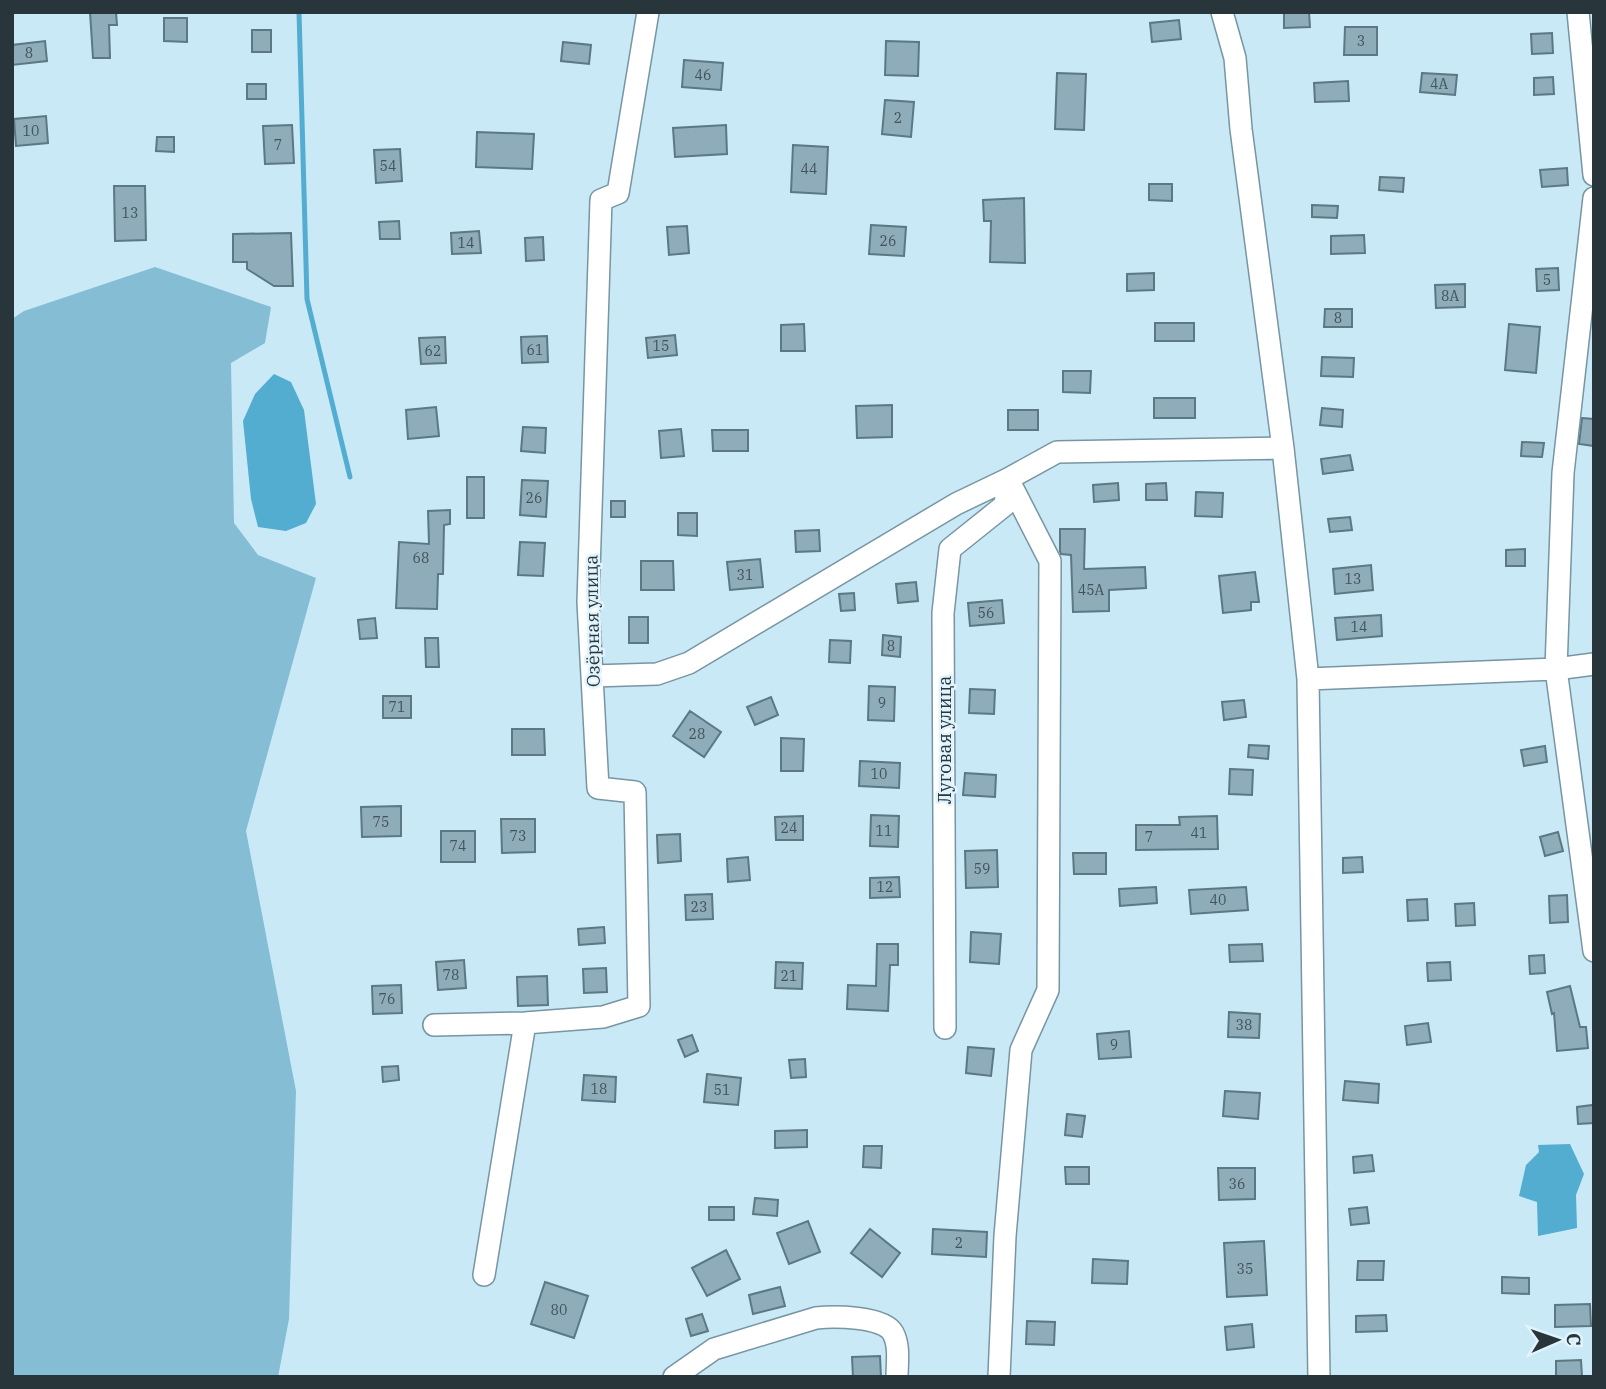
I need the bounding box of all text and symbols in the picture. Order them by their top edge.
house number: 3 [1357,32,1365,50]
house number: 8 [25,44,33,62]
house number: 46 [695,66,711,84]
house number: 4А [1430,75,1448,93]
house number: 2 [894,109,902,127]
house number: 10 [23,122,39,140]
house number: 7 [274,136,282,154]
house number: 54 [380,157,396,175]
house number: 44 [801,160,817,178]
house number: 13 [122,204,138,222]
house number: 26 [880,232,896,250]
house number: 14 [458,234,474,252]
house number: 5 [1543,271,1551,289]
house number: 8А [1441,287,1459,305]
house number: 8 [1334,309,1342,327]
house number: 15 [653,337,669,355]
house number: 61 [527,341,543,359]
house number: 62 [425,342,441,360]
house number: 26 [526,489,542,507]
house number: 68 [413,549,429,567]
street label: Озёрная улица [579,554,605,687]
house number: 31 [737,566,753,584]
house number: 13 [1345,570,1361,588]
house number: 45А [1078,581,1105,599]
house number: 56 [978,604,994,622]
house number: 14 [1351,618,1367,636]
house number: 8 [887,637,895,655]
street label: Луговая улица [933,676,956,804]
house number: 9 [878,694,886,712]
house number: 71 [389,698,405,716]
house number: 28 [689,725,705,743]
house number: 10 [871,765,887,783]
house number: 75 [373,813,389,831]
house number: 24 [781,819,797,837]
house number: 11 [876,822,892,840]
house number: 41 [1191,824,1207,842]
house number: 73 [510,827,526,845]
house number: 7 [1145,828,1153,846]
house number: 74 [450,837,466,855]
house number: 59 [974,860,990,878]
house number: 12 [877,878,893,896]
house number: 40 [1210,891,1226,909]
house number: 23 [691,898,707,916]
house number: 78 [443,966,459,984]
house number: 21 [781,967,797,985]
house number: 76 [379,990,395,1008]
house number: 38 [1236,1016,1252,1034]
house number: 9 [1110,1036,1118,1054]
house number: 18 [591,1080,607,1098]
house number: 51 [714,1081,730,1099]
house number: 36 [1229,1175,1245,1193]
house number: 2 [955,1234,963,1252]
house number: 35 [1237,1260,1253,1278]
house number: 80 [551,1301,567,1319]
north arrow [1522,1305,1592,1375]
text: С [1562,1333,1586,1346]

